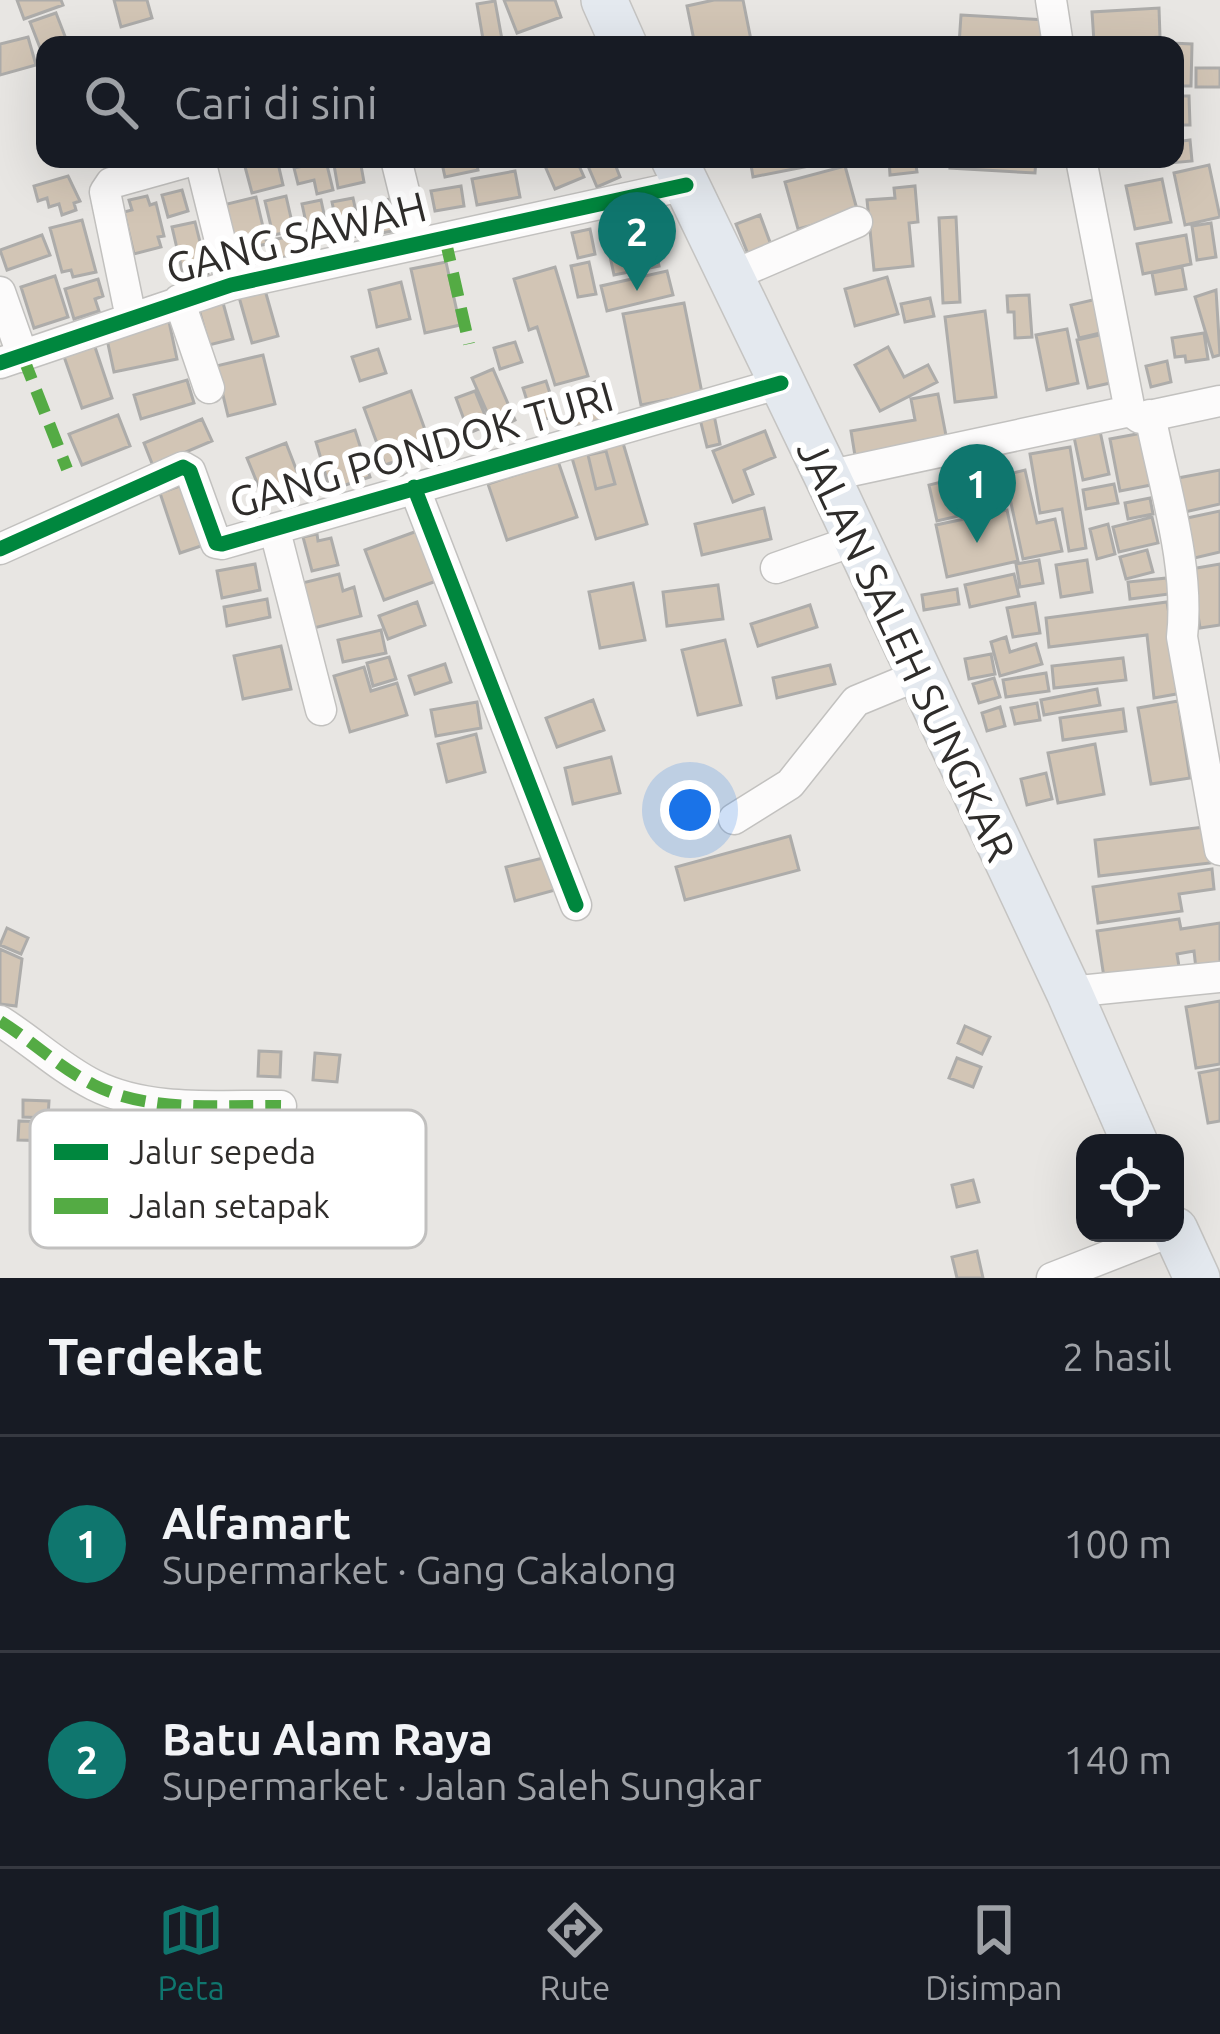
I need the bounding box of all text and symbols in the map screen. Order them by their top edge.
search box [36,36,1184,168]
icon: search [78,69,144,135]
text: Cari di sini [174,77,378,128]
street label: GANG SAWAH [161,182,431,292]
pin: 2 [598,192,676,291]
street label: GANG PONDOK TURI [224,372,618,526]
street label: JALAN SALEH SUNGKAR [789,432,1025,868]
pin: 1 [938,444,1016,543]
your location [660,780,720,840]
legend [30,1110,426,1248]
text: Jalur sepeda [129,1133,316,1170]
map controls [1076,1134,1184,1242]
button: locate [1076,1134,1184,1242]
text: Jalan setapak [129,1187,330,1224]
text: Terdekat [48,1327,263,1385]
text: 2 hasil [1062,1335,1172,1378]
text: Alfamart [162,1497,351,1548]
text: 1 [76,1522,98,1565]
text: 100 m [1063,1522,1172,1565]
text: Supermarket · Gang Cakalong [162,1548,677,1591]
text: Batu Alam Raya [162,1713,493,1764]
text: 2 [76,1738,98,1781]
text: 140 m [1063,1738,1172,1781]
text: Supermarket · Jalan Saleh Sungkar [162,1764,762,1807]
tab: Peta [158,1897,225,2006]
tab: Rute [540,1897,610,2006]
tab: Disimpan [925,1897,1062,2006]

